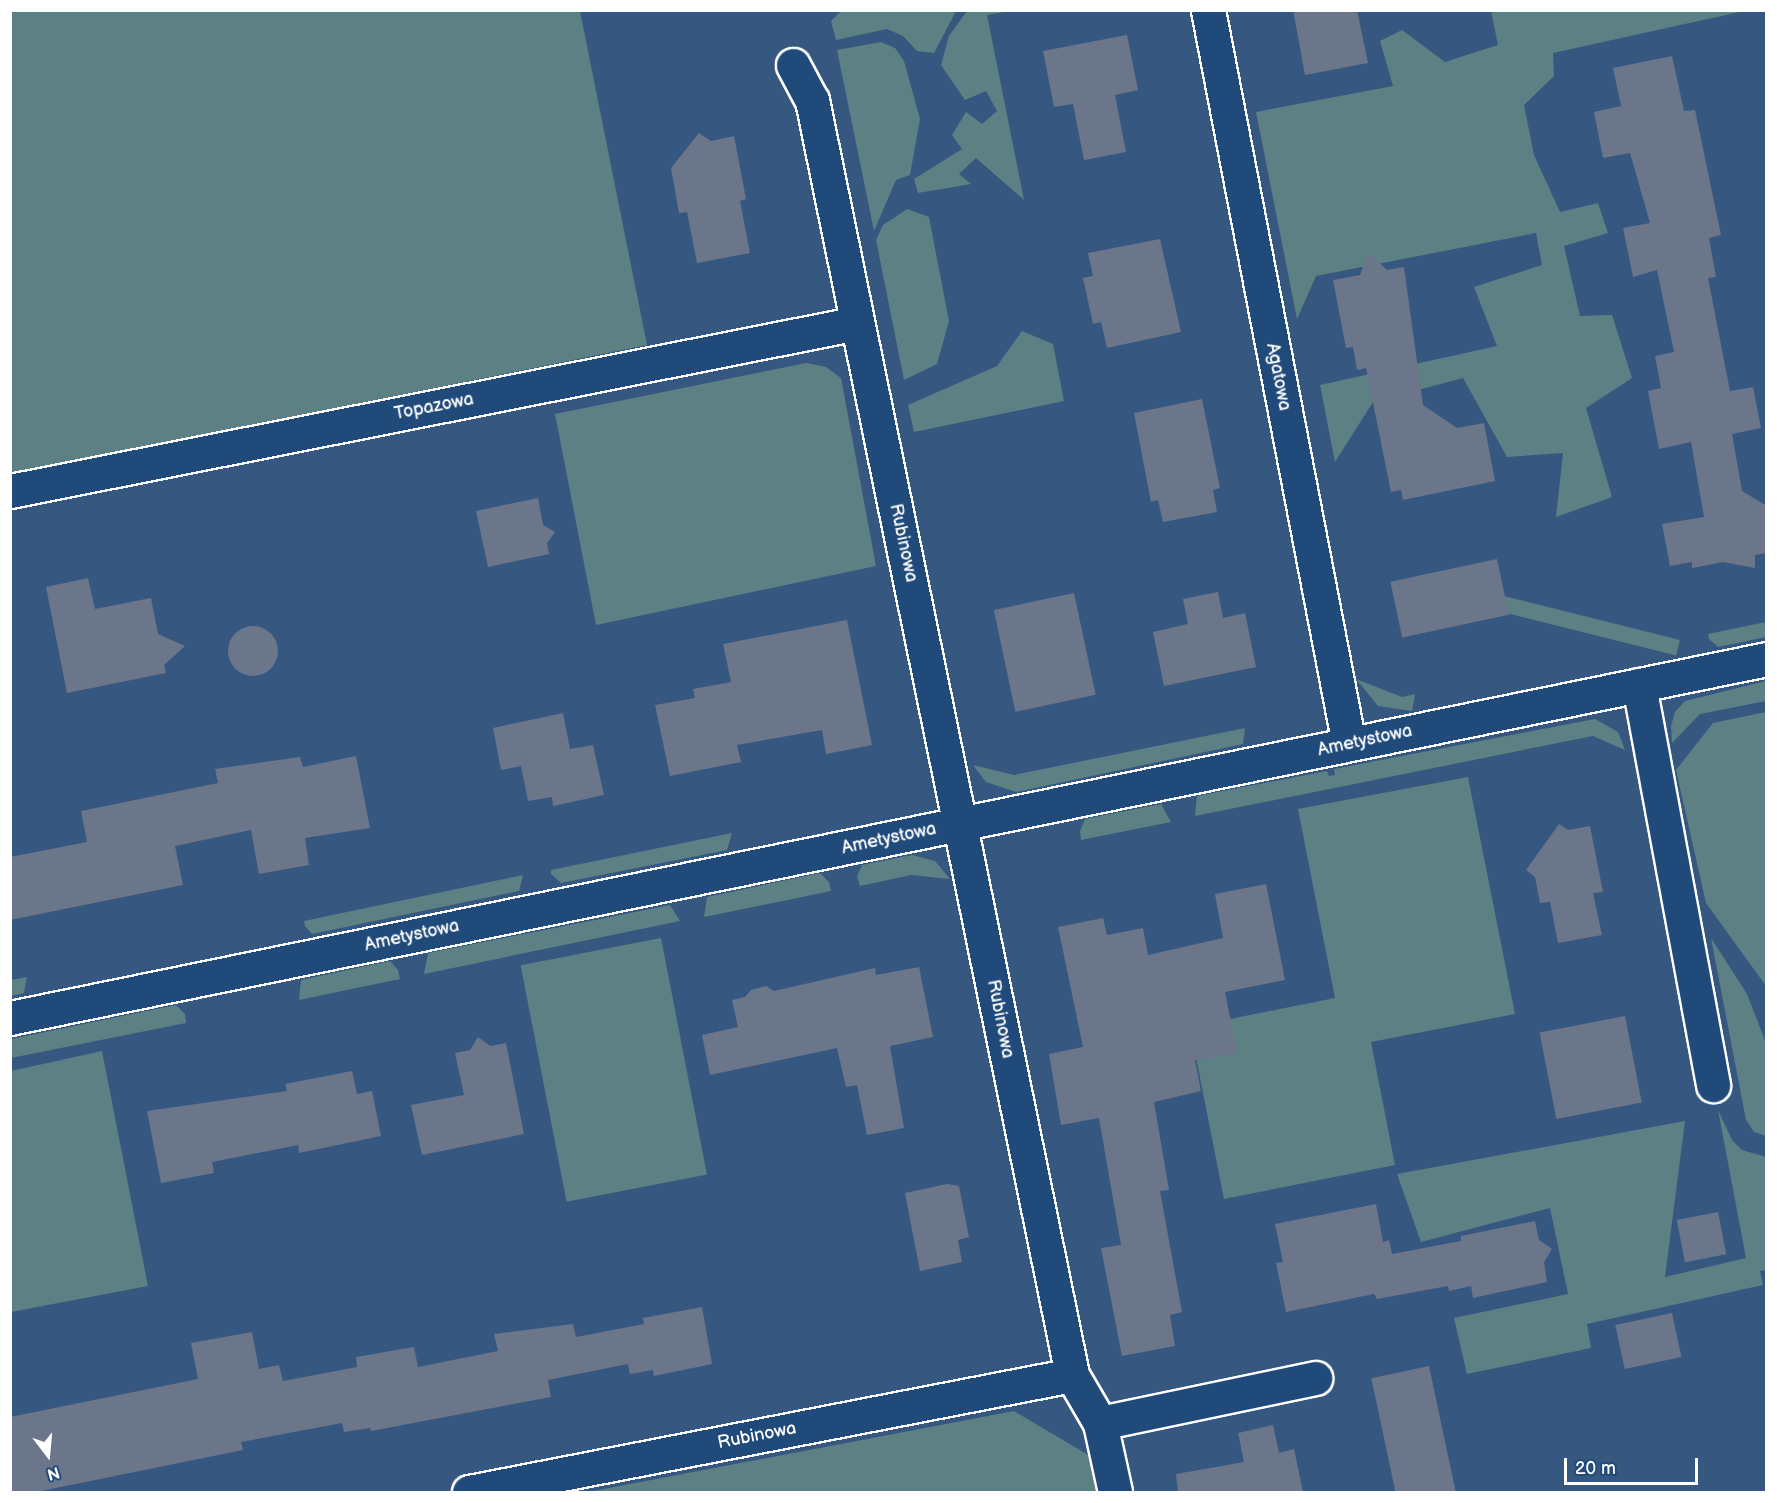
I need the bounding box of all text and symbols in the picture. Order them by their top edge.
street label: Agatowa [1261,341,1295,413]
street label: Topazowa [392,389,476,425]
street label: Rubinowa [884,502,922,584]
street label: Ametystowa [1316,720,1414,762]
street label: Ametystowa [840,818,938,860]
street label: Ametystowa [363,915,461,957]
street label: Rubinowa [982,978,1018,1060]
street label: Rubinowa [716,1418,798,1454]
north arrow [18,1425,78,1485]
scale bar [1567,1446,1700,1484]
text: 20 m [1575,1458,1616,1479]
text: N [45,1462,62,1484]

